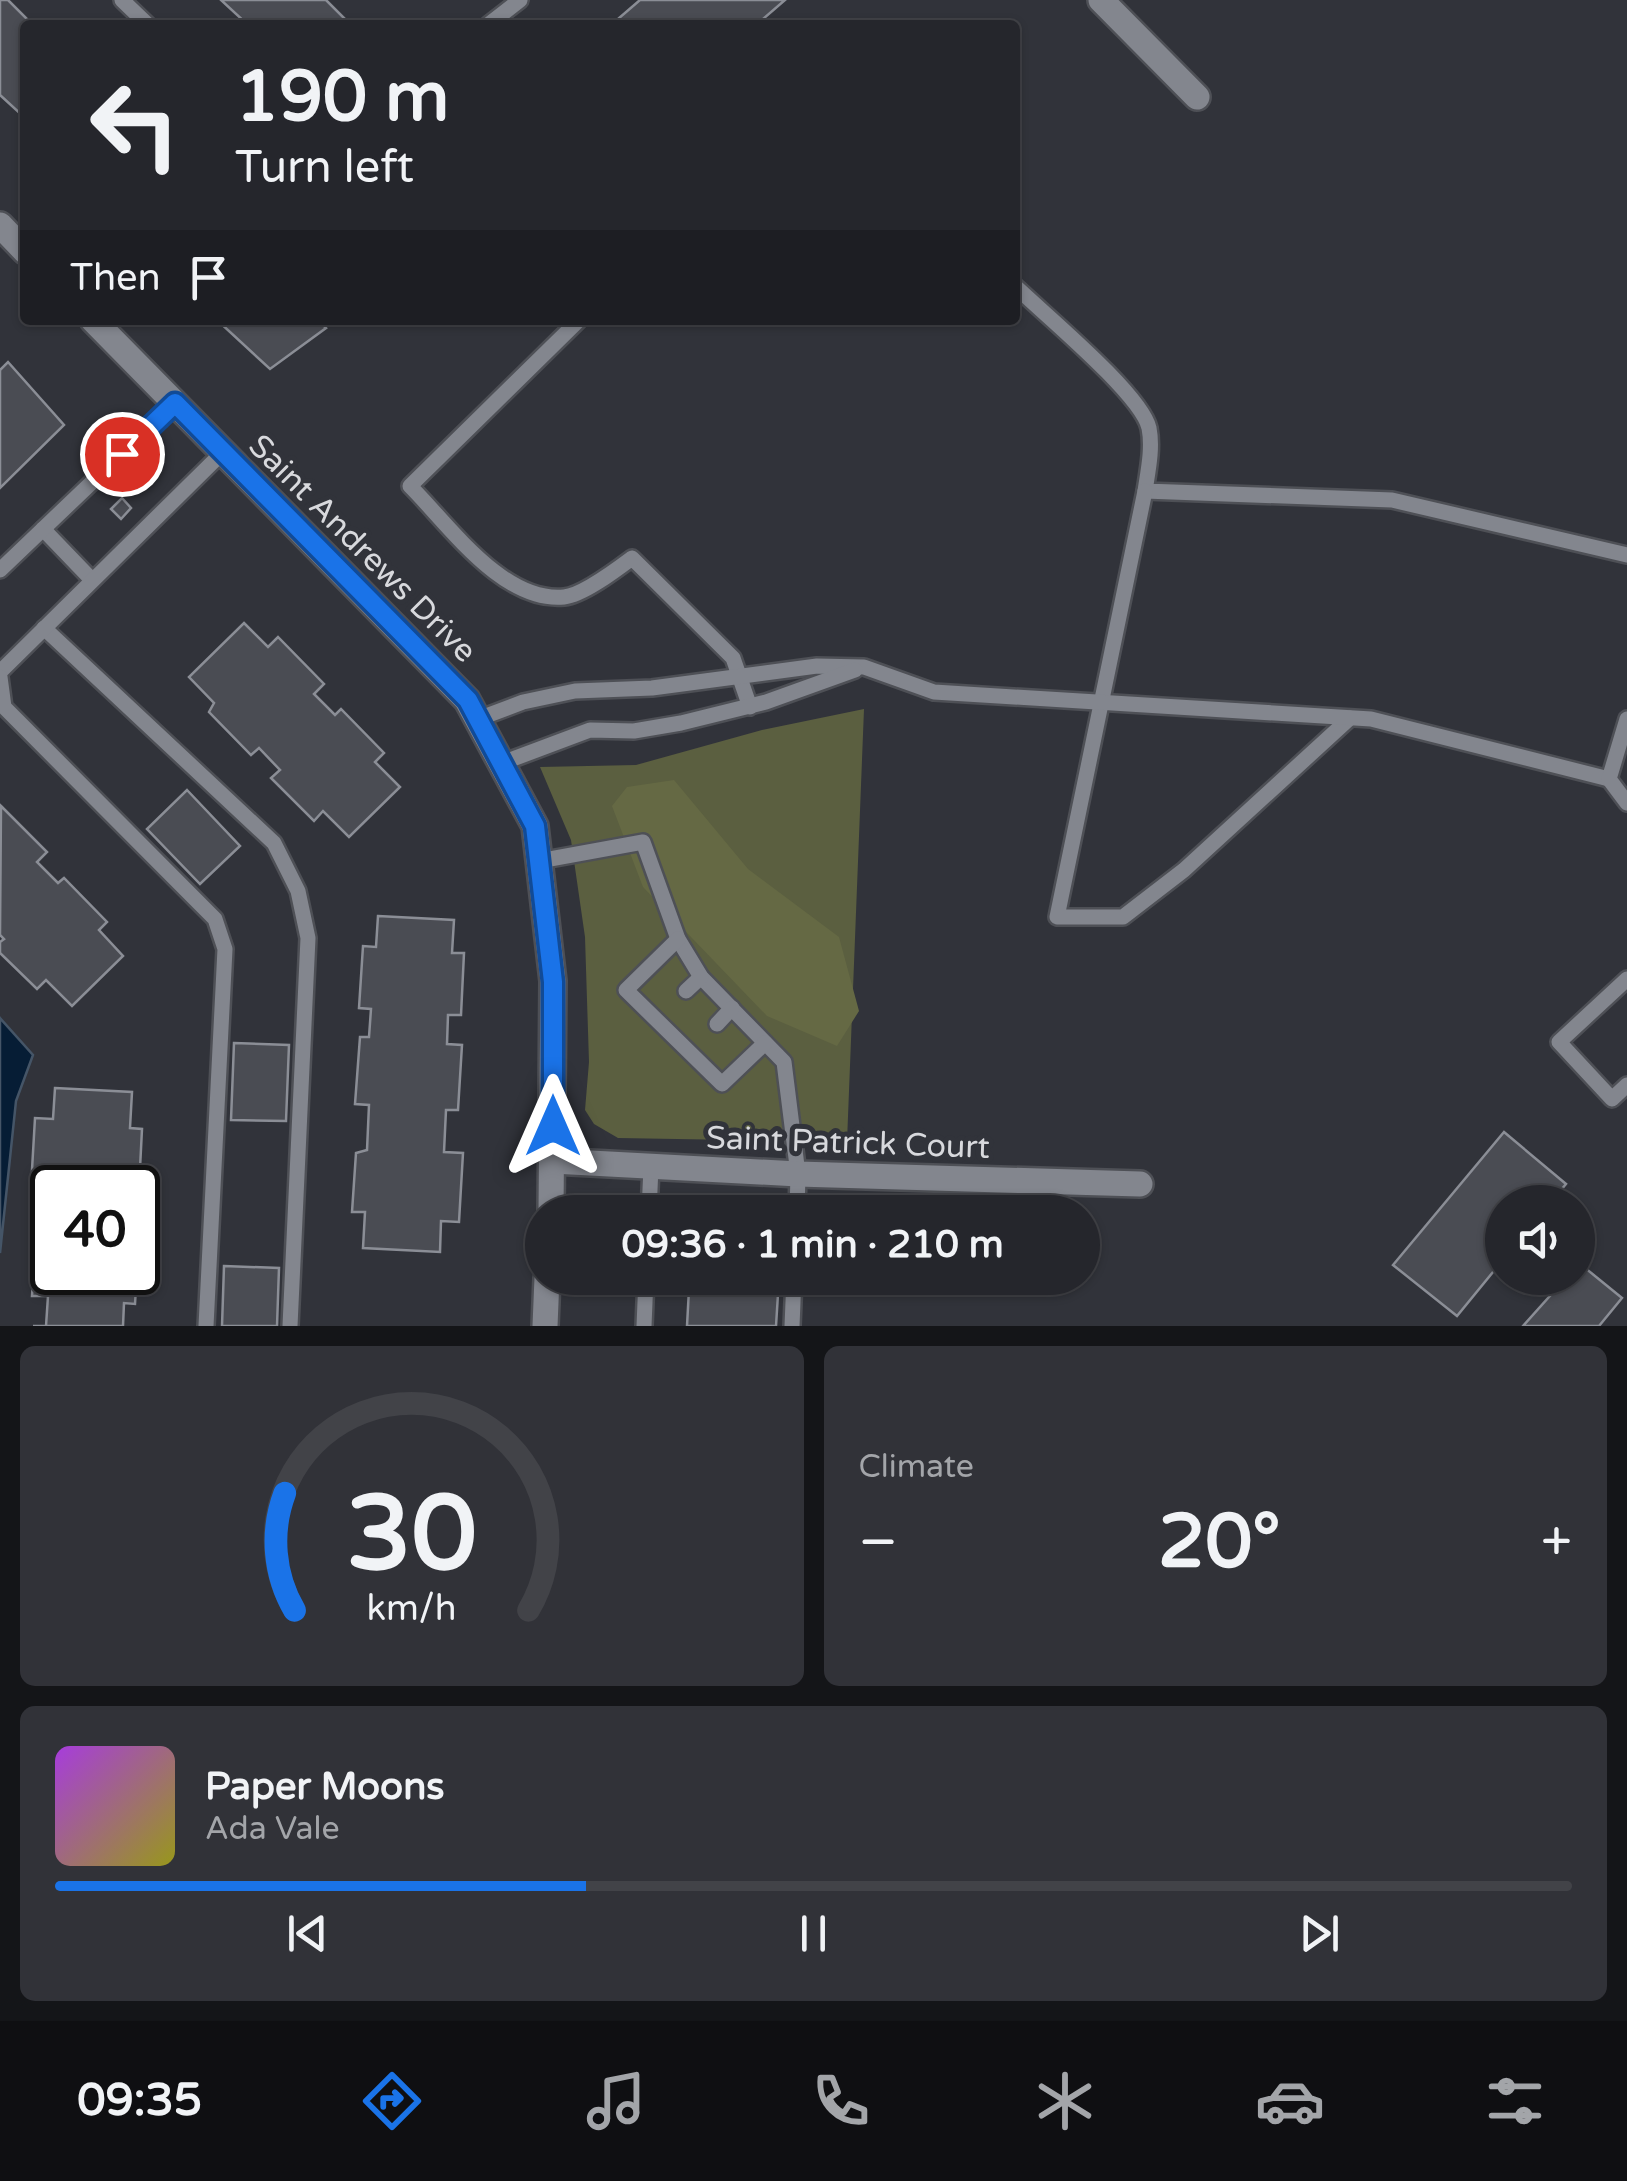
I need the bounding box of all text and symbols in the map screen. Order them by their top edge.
text: 190 m [235,56,449,140]
icon: left [70,60,200,190]
text: Turn left [235,141,414,195]
icon: arrive [181,250,236,305]
text: Then [70,255,161,301]
pin [80,412,165,497]
icon: arrive [95,427,150,482]
street label: Saint Andrews Drive [241,427,484,670]
position arrow [501,1074,605,1178]
street label: Saint Patrick Court [705,1119,991,1167]
speed limit sign: 40 [30,1165,160,1295]
map controls [1485,1185,1595,1295]
button: sound [1485,1185,1595,1295]
text: 09:36 · 1 min · 210 m [621,1222,1004,1268]
text: Climate [859,1448,974,1486]
text: 30 [346,1473,477,1598]
text: 20° [1158,1497,1281,1587]
text: − [859,1510,898,1576]
text: + [1541,1510,1572,1576]
text: km/h [367,1587,457,1630]
text: Paper Moons [205,1764,445,1810]
text: Ada Vale [205,1810,340,1848]
icon: previous [280,1906,335,1961]
icon: pause [786,1906,841,1961]
icon: next [1292,1906,1347,1961]
icon: directions [357,2066,427,2136]
icon: music [581,2066,651,2136]
icon: phone [806,2066,876,2136]
icon: climate [1030,2066,1100,2136]
icon: car [1255,2066,1325,2136]
icon: filters [1480,2066,1550,2136]
text: 09:35 [77,2074,202,2128]

